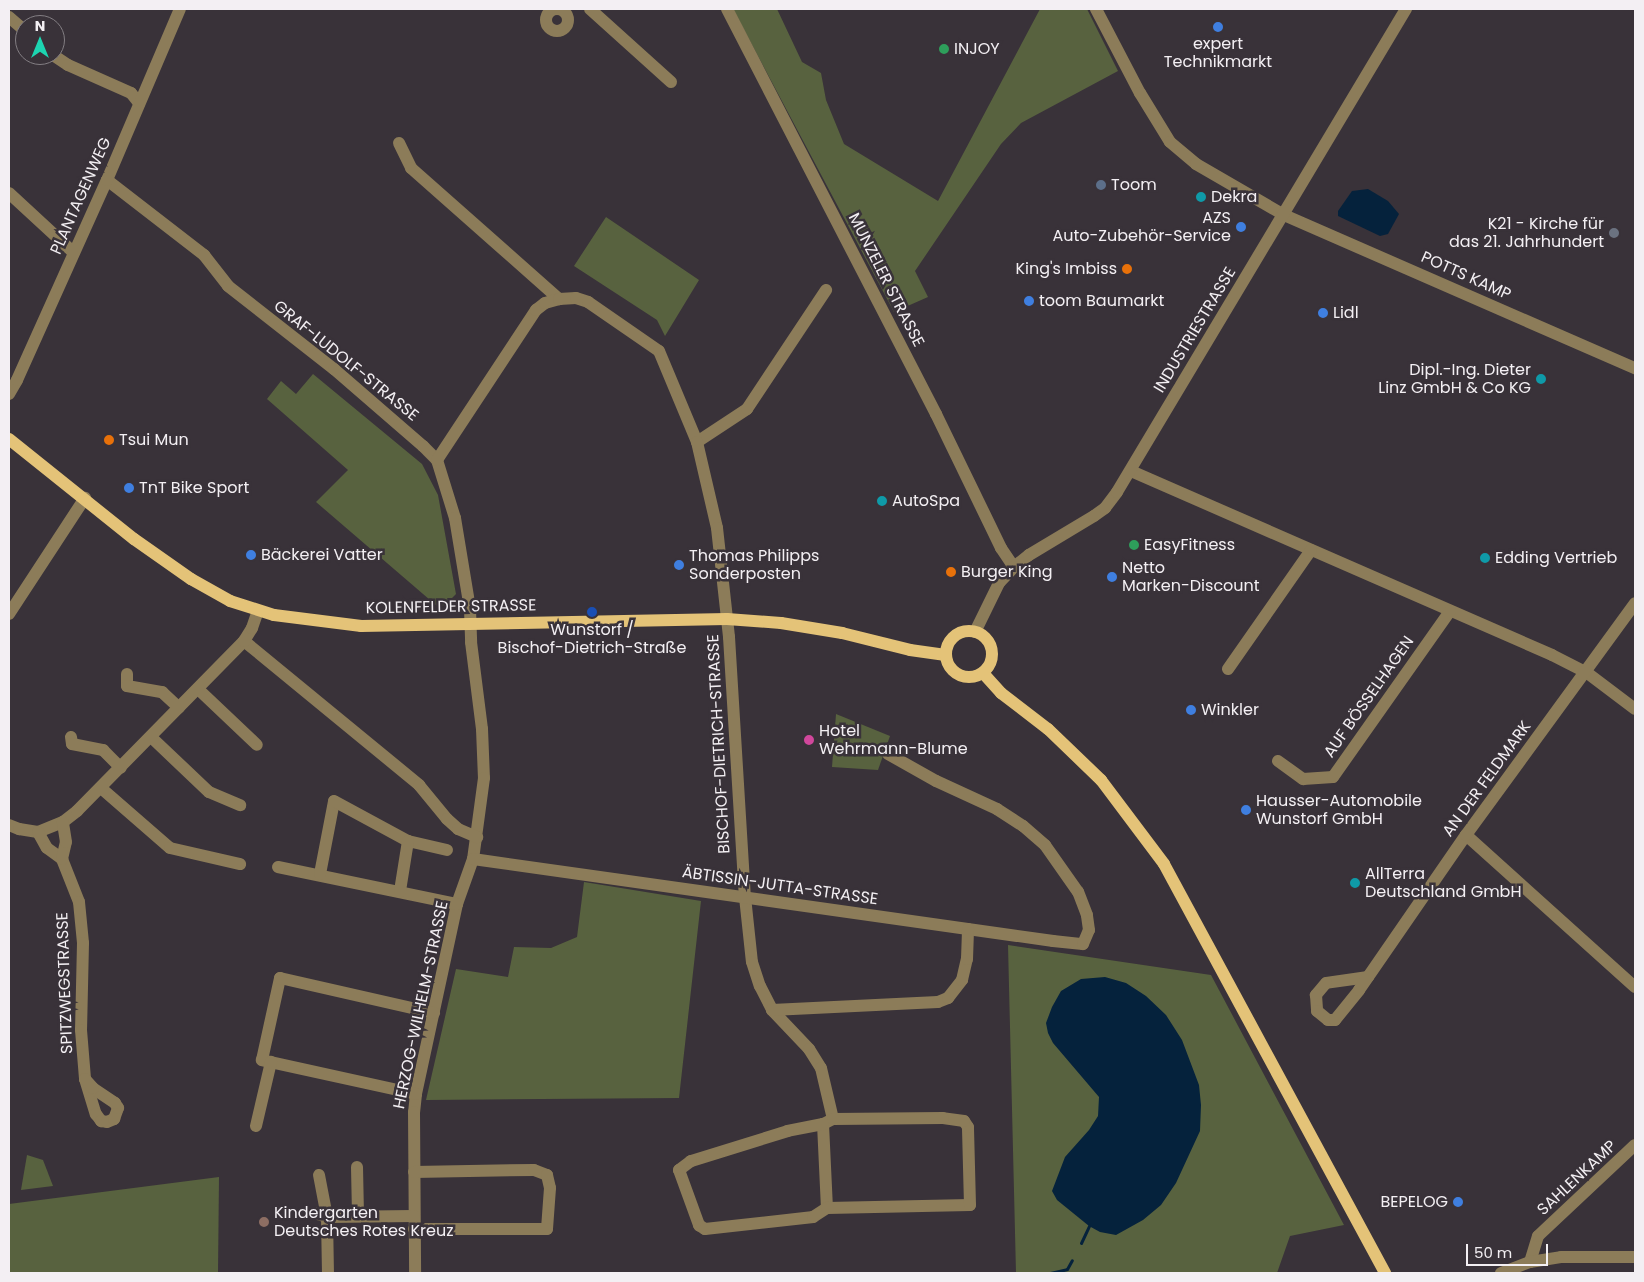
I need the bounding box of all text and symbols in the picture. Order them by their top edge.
north arrow [15,15,65,65]
text: N [35,16,45,36]
marker: expert Technikmarkt [1212,21,1224,33]
place label: expert Technikmarkt [1164,34,1272,72]
place label: INJOY [954,39,1000,59]
marker: INJOY [938,43,950,55]
street label: PLANTAGENWEG [47,135,115,257]
place label: Toom [1111,175,1157,195]
marker: Toom [1095,179,1107,191]
place label: Dekra [1211,187,1257,207]
marker: Dekra [1195,191,1207,203]
place label: AZS Auto-Zubehör-Service [1052,208,1231,246]
street label: MUNZELER STRASSE [844,210,928,350]
place label: K21 - Kirche für das 21. Jahrhundert [1449,214,1604,252]
marker: AZS Auto-Zubehör-Service [1235,221,1247,233]
marker: K21 - Kirche für das 21. Jahrhundert [1608,227,1620,239]
street label: POTTS KAMP [1418,248,1514,304]
place label: King's Imbiss [1015,259,1117,279]
marker: King's Imbiss [1121,263,1133,275]
street label: INDUSTRIESTRASSE [1150,264,1240,396]
place label: toom Baumarkt [1039,291,1164,311]
marker: toom Baumarkt [1023,295,1035,307]
street label: GRAF-LUDOLF-STRASSE [270,297,422,425]
place label: Lidl [1333,303,1359,323]
marker: Lidl [1317,307,1329,319]
place label: Dipl.-Ing. Dieter Linz GmbH & Co KG [1378,360,1531,398]
marker: Dipl.-Ing. Dieter Linz GmbH & Co KG [1535,373,1547,385]
place label: Tsui Mun [119,430,189,450]
marker: Tsui Mun [103,434,115,446]
place label: TnT Bike Sport [139,478,249,498]
marker: TnT Bike Sport [123,482,135,494]
place label: AutoSpa [892,491,960,511]
marker: AutoSpa [876,495,888,507]
place label: EasyFitness [1144,535,1235,555]
marker: EasyFitness [1128,539,1140,551]
place label: Bäckerei Vatter [261,545,383,565]
place label: Thomas Philipps Sonderposten [689,546,819,584]
place label: Edding Vertrieb [1495,548,1617,568]
marker: Bäckerei Vatter [245,549,257,561]
marker: Edding Vertrieb [1479,552,1491,564]
place label: Netto Marken-Discount [1122,558,1260,596]
marker: Thomas Philipps Sonderposten [673,559,685,571]
place label: Burger King [961,562,1053,582]
marker: Burger King [945,566,957,578]
marker: Netto Marken-Discount [1106,571,1118,583]
street label: KOLENFELDER STRASSE [365,596,537,618]
marker: Wunstorf / Bischof-Dietrich-Straße [586,606,598,618]
place label: Wunstorf / Bischof-Dietrich-Straße [498,620,686,658]
street label: AUF BÖSSELHAGEN [1320,633,1418,761]
street label: BISCHOF-DIETRICH-STRASSE [704,634,734,854]
place label: Winkler [1201,700,1259,720]
marker: Winkler [1185,704,1197,716]
street label: AN DER FELDMARK [1439,717,1535,841]
place label: Hotel Wehrmann-Blume [819,721,968,759]
marker: Hotel Wehrmann-Blume [803,734,815,746]
place label: Hausser-Automobile Wunstorf GmbH [1256,791,1422,829]
marker: Hausser-Automobile Wunstorf GmbH [1240,804,1252,816]
street label: ÄBTISSIN-JUTTA-STRASSE [681,863,879,909]
place label: AllTerra Deutschland GmbH [1365,864,1521,902]
marker: AllTerra Deutschland GmbH [1349,877,1361,889]
street label: HERZOG-WILHELM-STRASSE [390,899,452,1111]
street label: SPITZWEGSTRASSE [53,912,77,1054]
street label: SAHLENKAMP [1534,1137,1620,1219]
place label: BEPELOG [1381,1192,1448,1212]
marker: BEPELOG [1452,1196,1464,1208]
place label: Kindergarten Deutsches Rotes Kreuz [274,1203,453,1241]
marker: Kindergarten Deutsches Rotes Kreuz [258,1216,270,1228]
scale bar [1469,1234,1552,1266]
text: 50 m [1474,1242,1512,1263]

